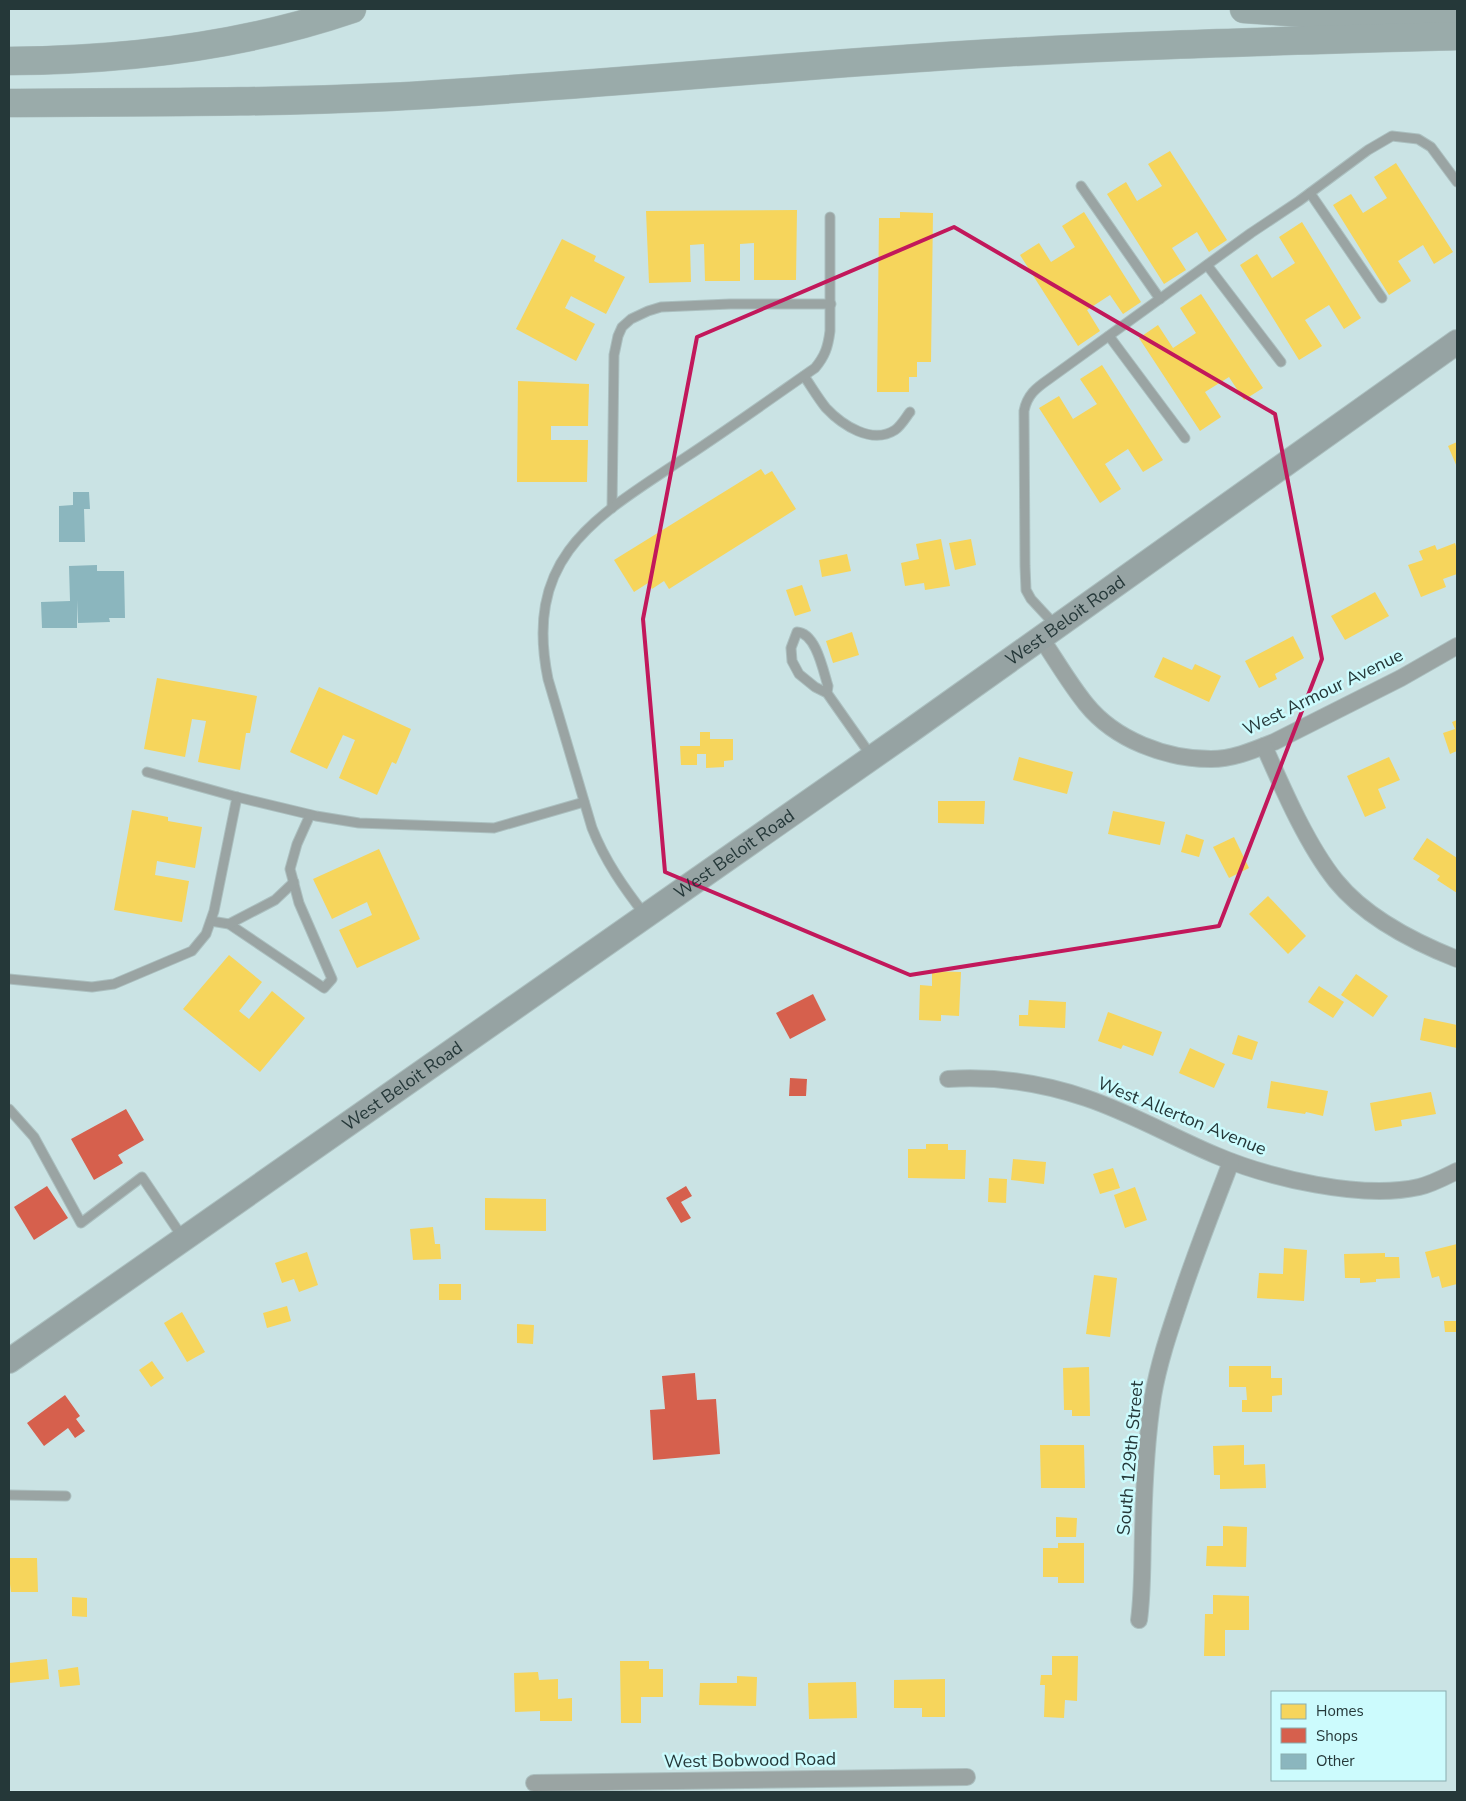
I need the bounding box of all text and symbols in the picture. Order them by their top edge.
street label: West Beloit Road [1001,570,1130,671]
street label: West Armour Avenue [1239,643,1407,741]
street label: West Beloit Road [669,803,799,904]
street label: West Beloit Road [337,1035,467,1136]
street label: West Allerton Avenue [1094,1071,1270,1161]
street label: South 129th Street [1111,1379,1149,1536]
legend [1271,1691,1446,1781]
text: Homes [1316,1701,1364,1721]
text: Shops [1316,1726,1358,1746]
street label: West Bobwood Road [664,1746,836,1774]
text: Other [1316,1751,1355,1771]

